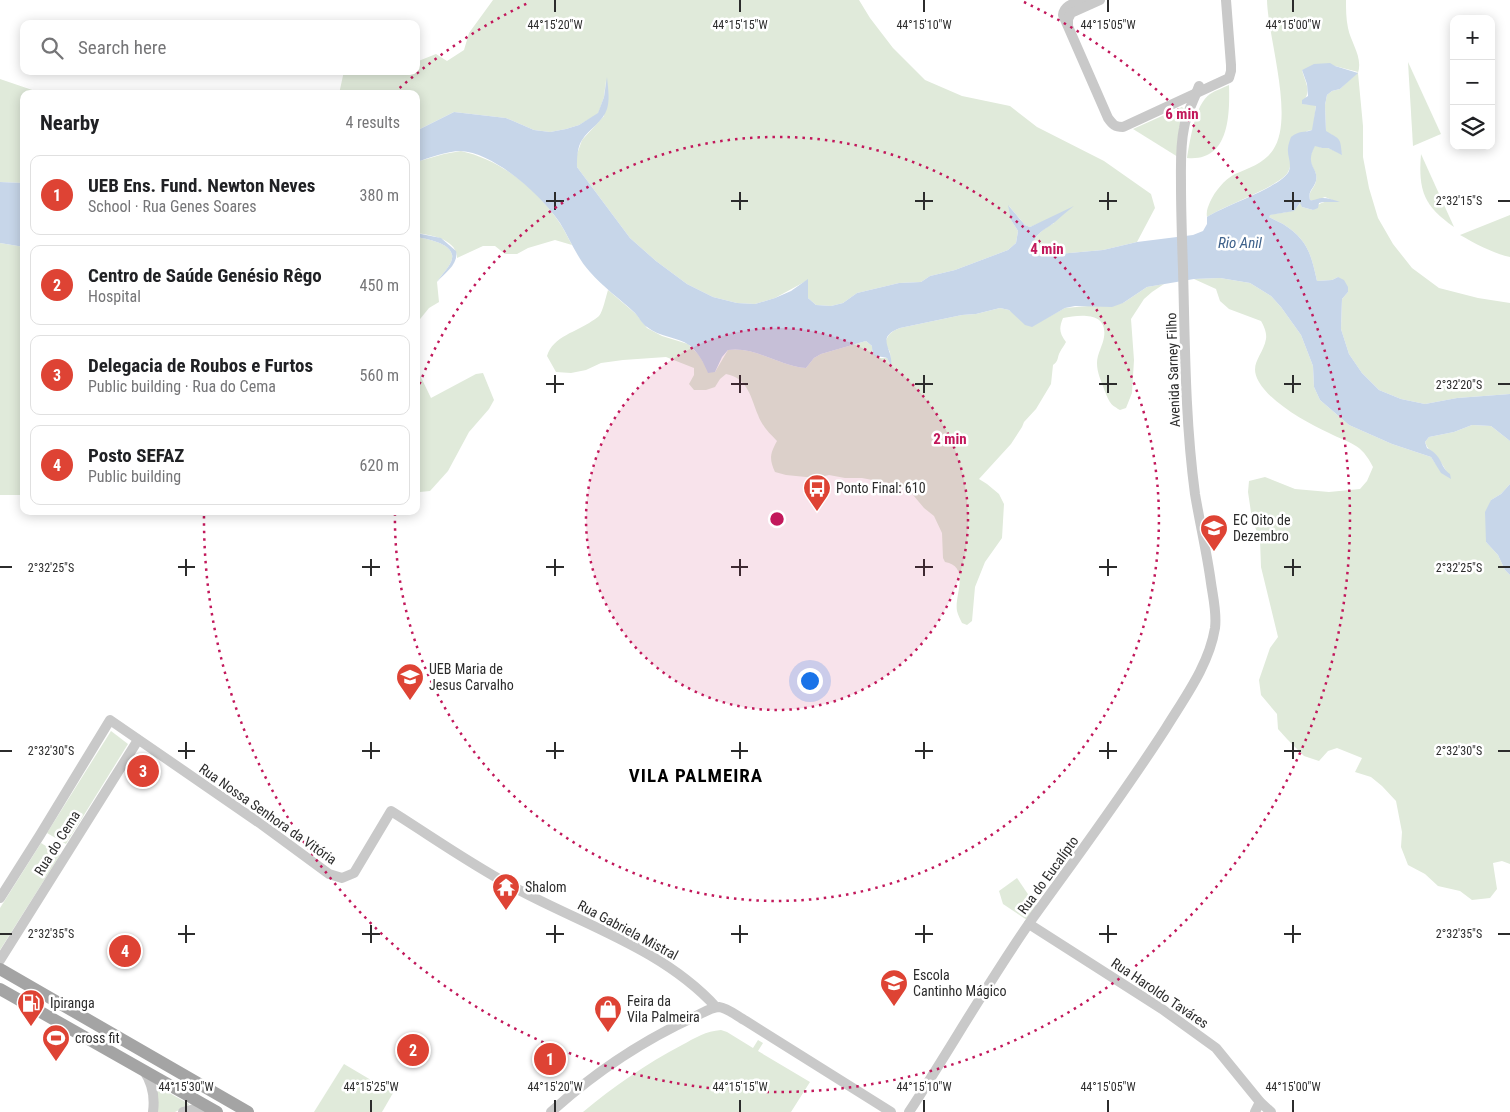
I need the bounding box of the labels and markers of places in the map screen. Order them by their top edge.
bus stop icon: Ponto Final: 610 [802,473,832,512]
place label: Ponto Final: 610 [836,480,926,496]
centre of rings [768,510,786,528]
place label: EC Oito de Dezembro [1233,512,1291,544]
school or university icon: EC Oito de Dezembro [1199,513,1229,552]
place label: UEB Maria de Jesus Carvalho [429,661,514,693]
school or university icon: UEB Maria de Jesus Carvalho [395,662,425,701]
pin: 3 [127,752,159,790]
temple icon: Shalom [491,872,521,911]
place label: Shalom [525,879,567,895]
pin: 4 [109,932,141,970]
place label: Escola Cantinho Mágico [913,967,1006,999]
school or university icon: Escola Cantinho Mágico [879,968,909,1007]
fuel station icon: Ipiranga [16,988,46,1027]
place label: Feira da Vila Palmeira [627,993,700,1025]
shop icon: Feira da Vila Palmeira [593,994,623,1033]
place label: Ipiranga [50,995,95,1011]
sports icon: cross fit [41,1023,71,1062]
place label: cross fit [75,1030,120,1046]
pin: 2 [397,1031,429,1069]
pin: 1 [534,1040,566,1078]

